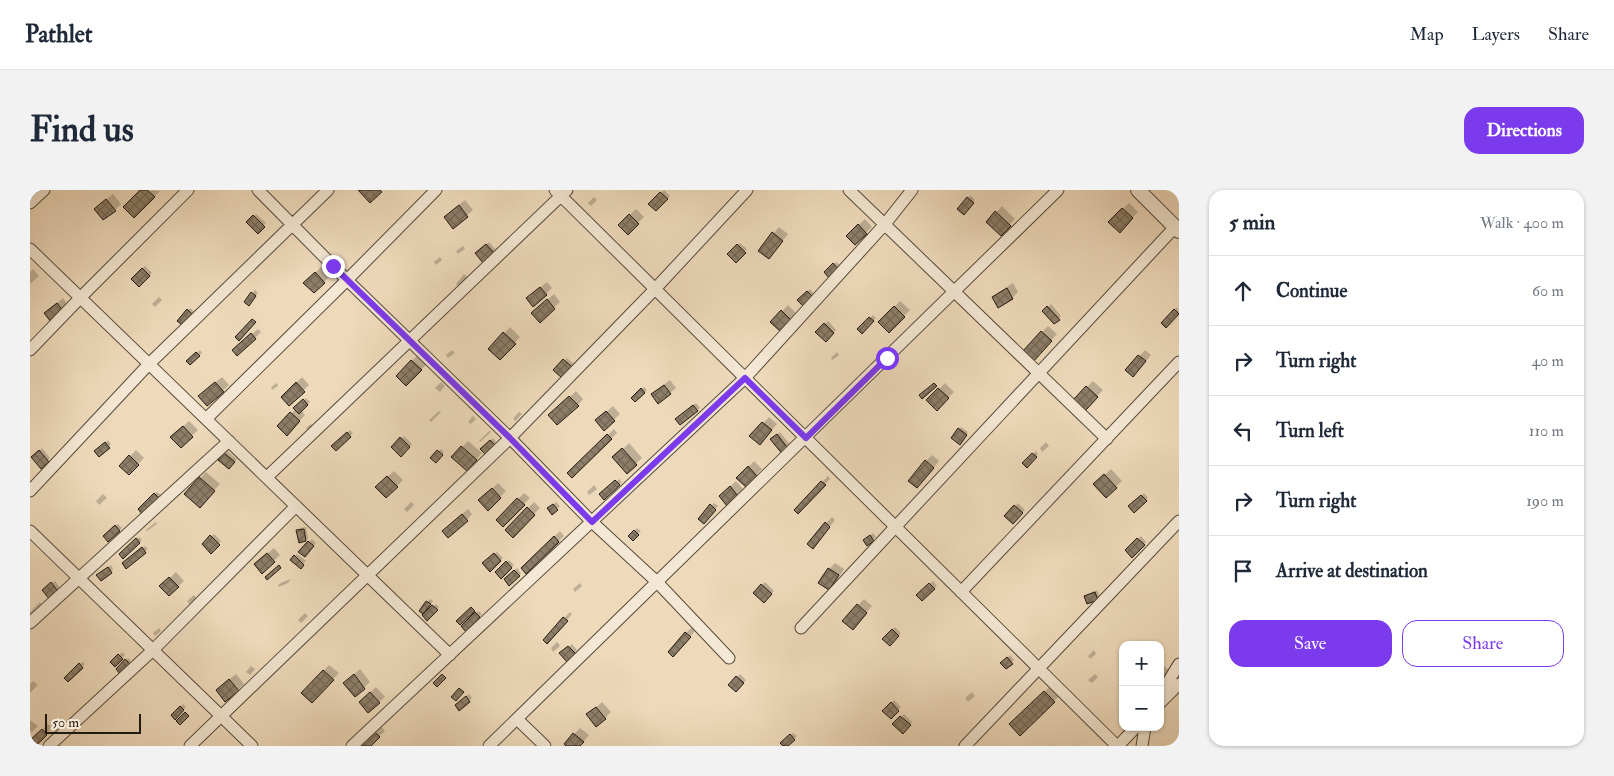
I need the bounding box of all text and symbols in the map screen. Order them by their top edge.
text: Pathlet [25,19,93,50]
text: Map [1410,23,1444,46]
text: Layers [1472,23,1520,46]
text: Share [1548,23,1589,46]
button: Directions [1464,107,1584,154]
text: Find us [30,108,134,152]
text: 5 min [1229,209,1275,236]
text: Walk · 400 m [1480,213,1564,233]
route end [322,255,345,278]
icon: ahead [1229,277,1257,305]
text: Continue [1276,279,1347,303]
text: 60 m [1532,281,1564,301]
route start [876,347,899,370]
icon: right [1229,347,1257,375]
text: Turn right [1276,349,1356,373]
text: 40 m [1531,351,1564,371]
icon: left [1229,417,1257,445]
text: Turn left [1276,419,1344,443]
text: 110 m [1529,421,1564,441]
icon: right [1229,487,1257,515]
text: Turn right [1276,489,1356,513]
text: 190 m [1526,491,1564,511]
icon: arrive [1229,557,1257,585]
text: Arrive at destination [1276,559,1428,583]
button: Save [1229,620,1392,667]
button: Share [1402,620,1564,667]
map controls [1119,641,1164,731]
button: + [1119,641,1164,686]
button: − [1119,686,1164,731]
scale bar [45,711,141,734]
text: 50 m [52,714,79,731]

